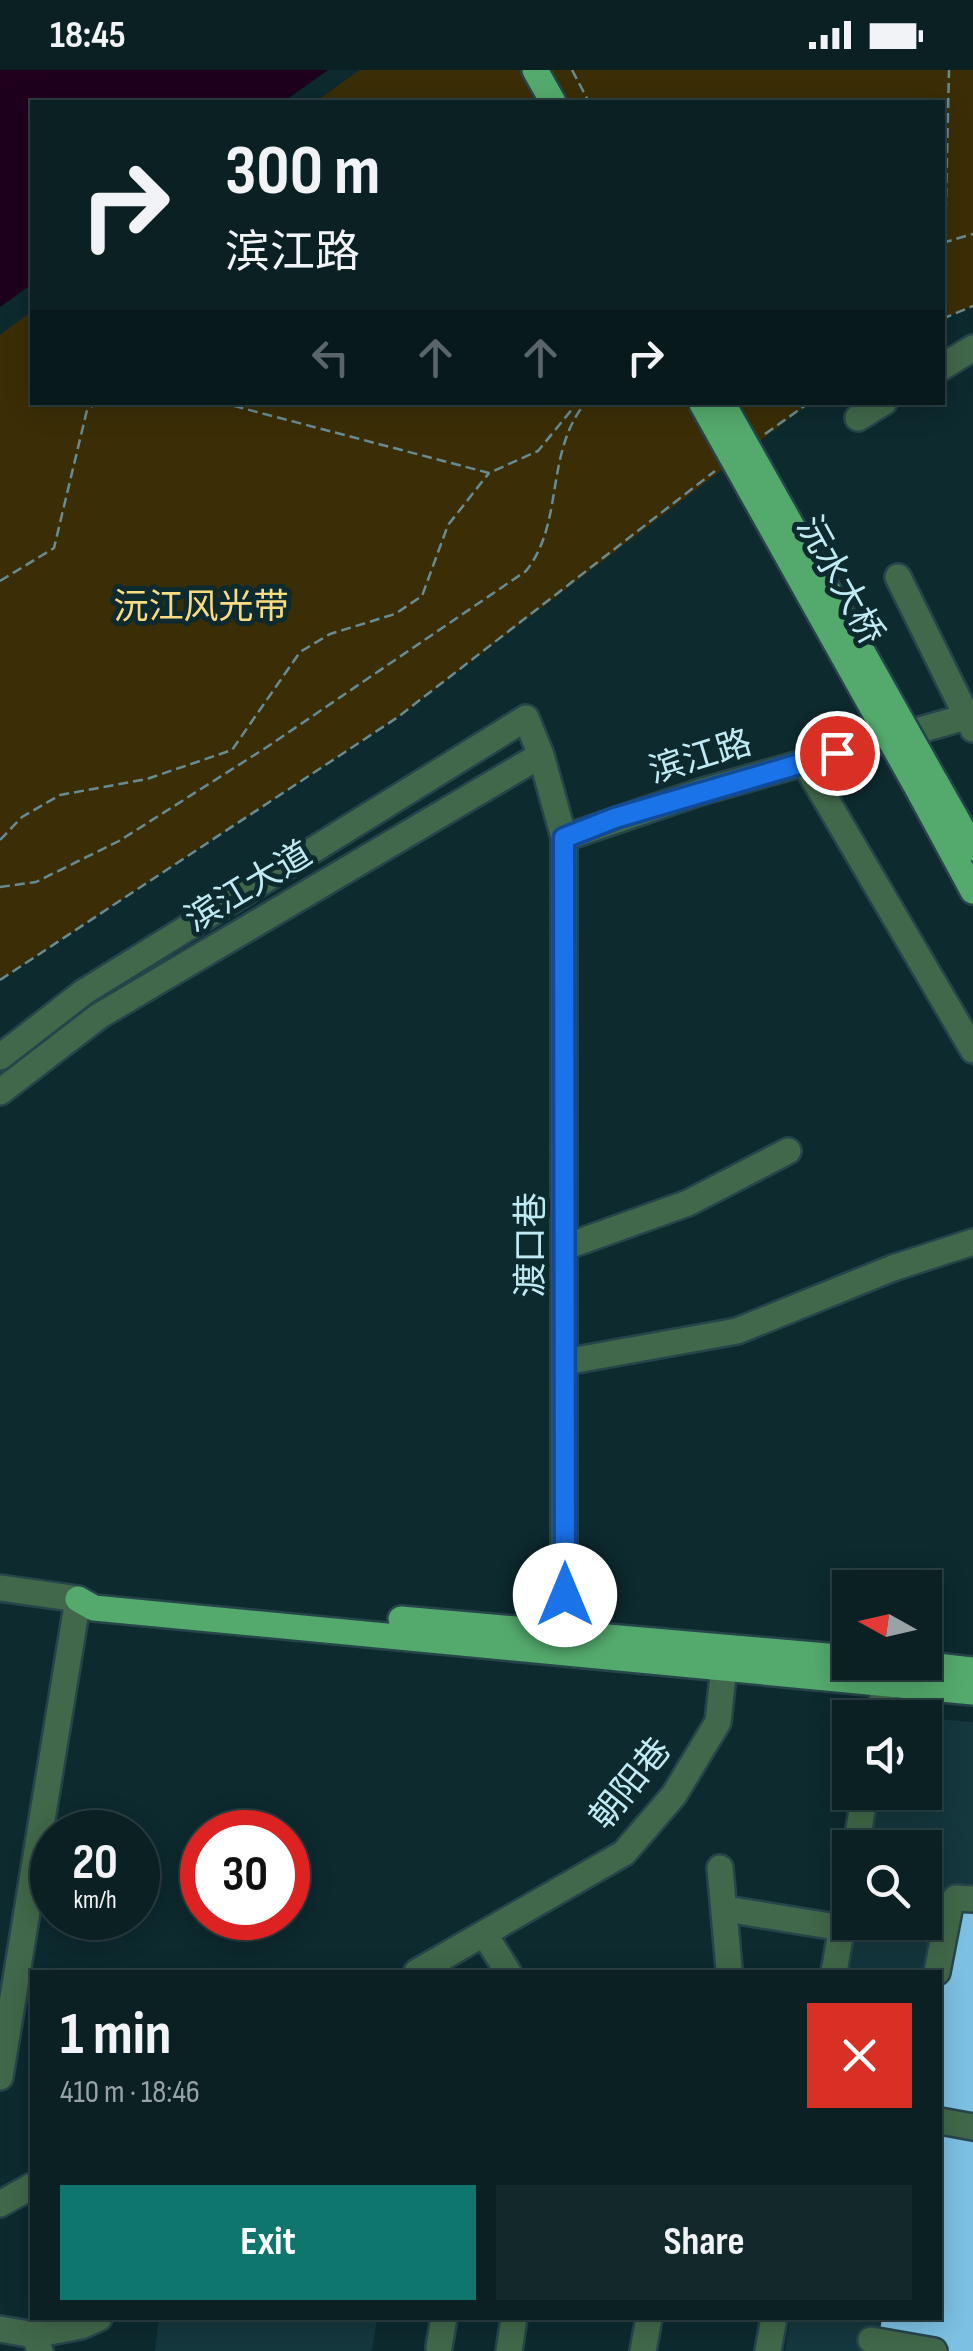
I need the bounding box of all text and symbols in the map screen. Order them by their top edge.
text: 18:45 [50,13,126,58]
text: 300 m [225,130,380,214]
icon: right [60,140,190,270]
text: 滨江路 [225,226,360,281]
icon: left [303,330,358,385]
icon: ahead [408,330,463,385]
icon: ahead [513,330,568,385]
icon: right [618,330,673,385]
street label: 沅水大桥 [787,509,892,652]
park label: 沅江风光带 [113,586,289,629]
pin [795,711,880,796]
street label: 滨江路 [644,722,757,793]
icon: arrive [810,726,865,781]
street label: 滨江大道 [178,833,320,942]
street label: 渡口巷 [510,1192,553,1298]
position arrow [513,1543,617,1647]
north arrow [832,1570,942,1680]
map controls [832,1570,942,1940]
button: sound [832,1700,942,1810]
street label: 朝阳巷 [581,1730,681,1838]
speed limit sign: 30 [180,1810,310,1940]
button: search [832,1830,942,1940]
text: 20 [72,1833,118,1893]
text: km/h [73,1885,117,1916]
text: 1 min [60,1999,172,2071]
button: close [807,2003,912,2108]
text: 410 m · 18:46 [60,2073,200,2112]
button: Exit [60,2185,476,2300]
button: Share [496,2185,912,2300]

